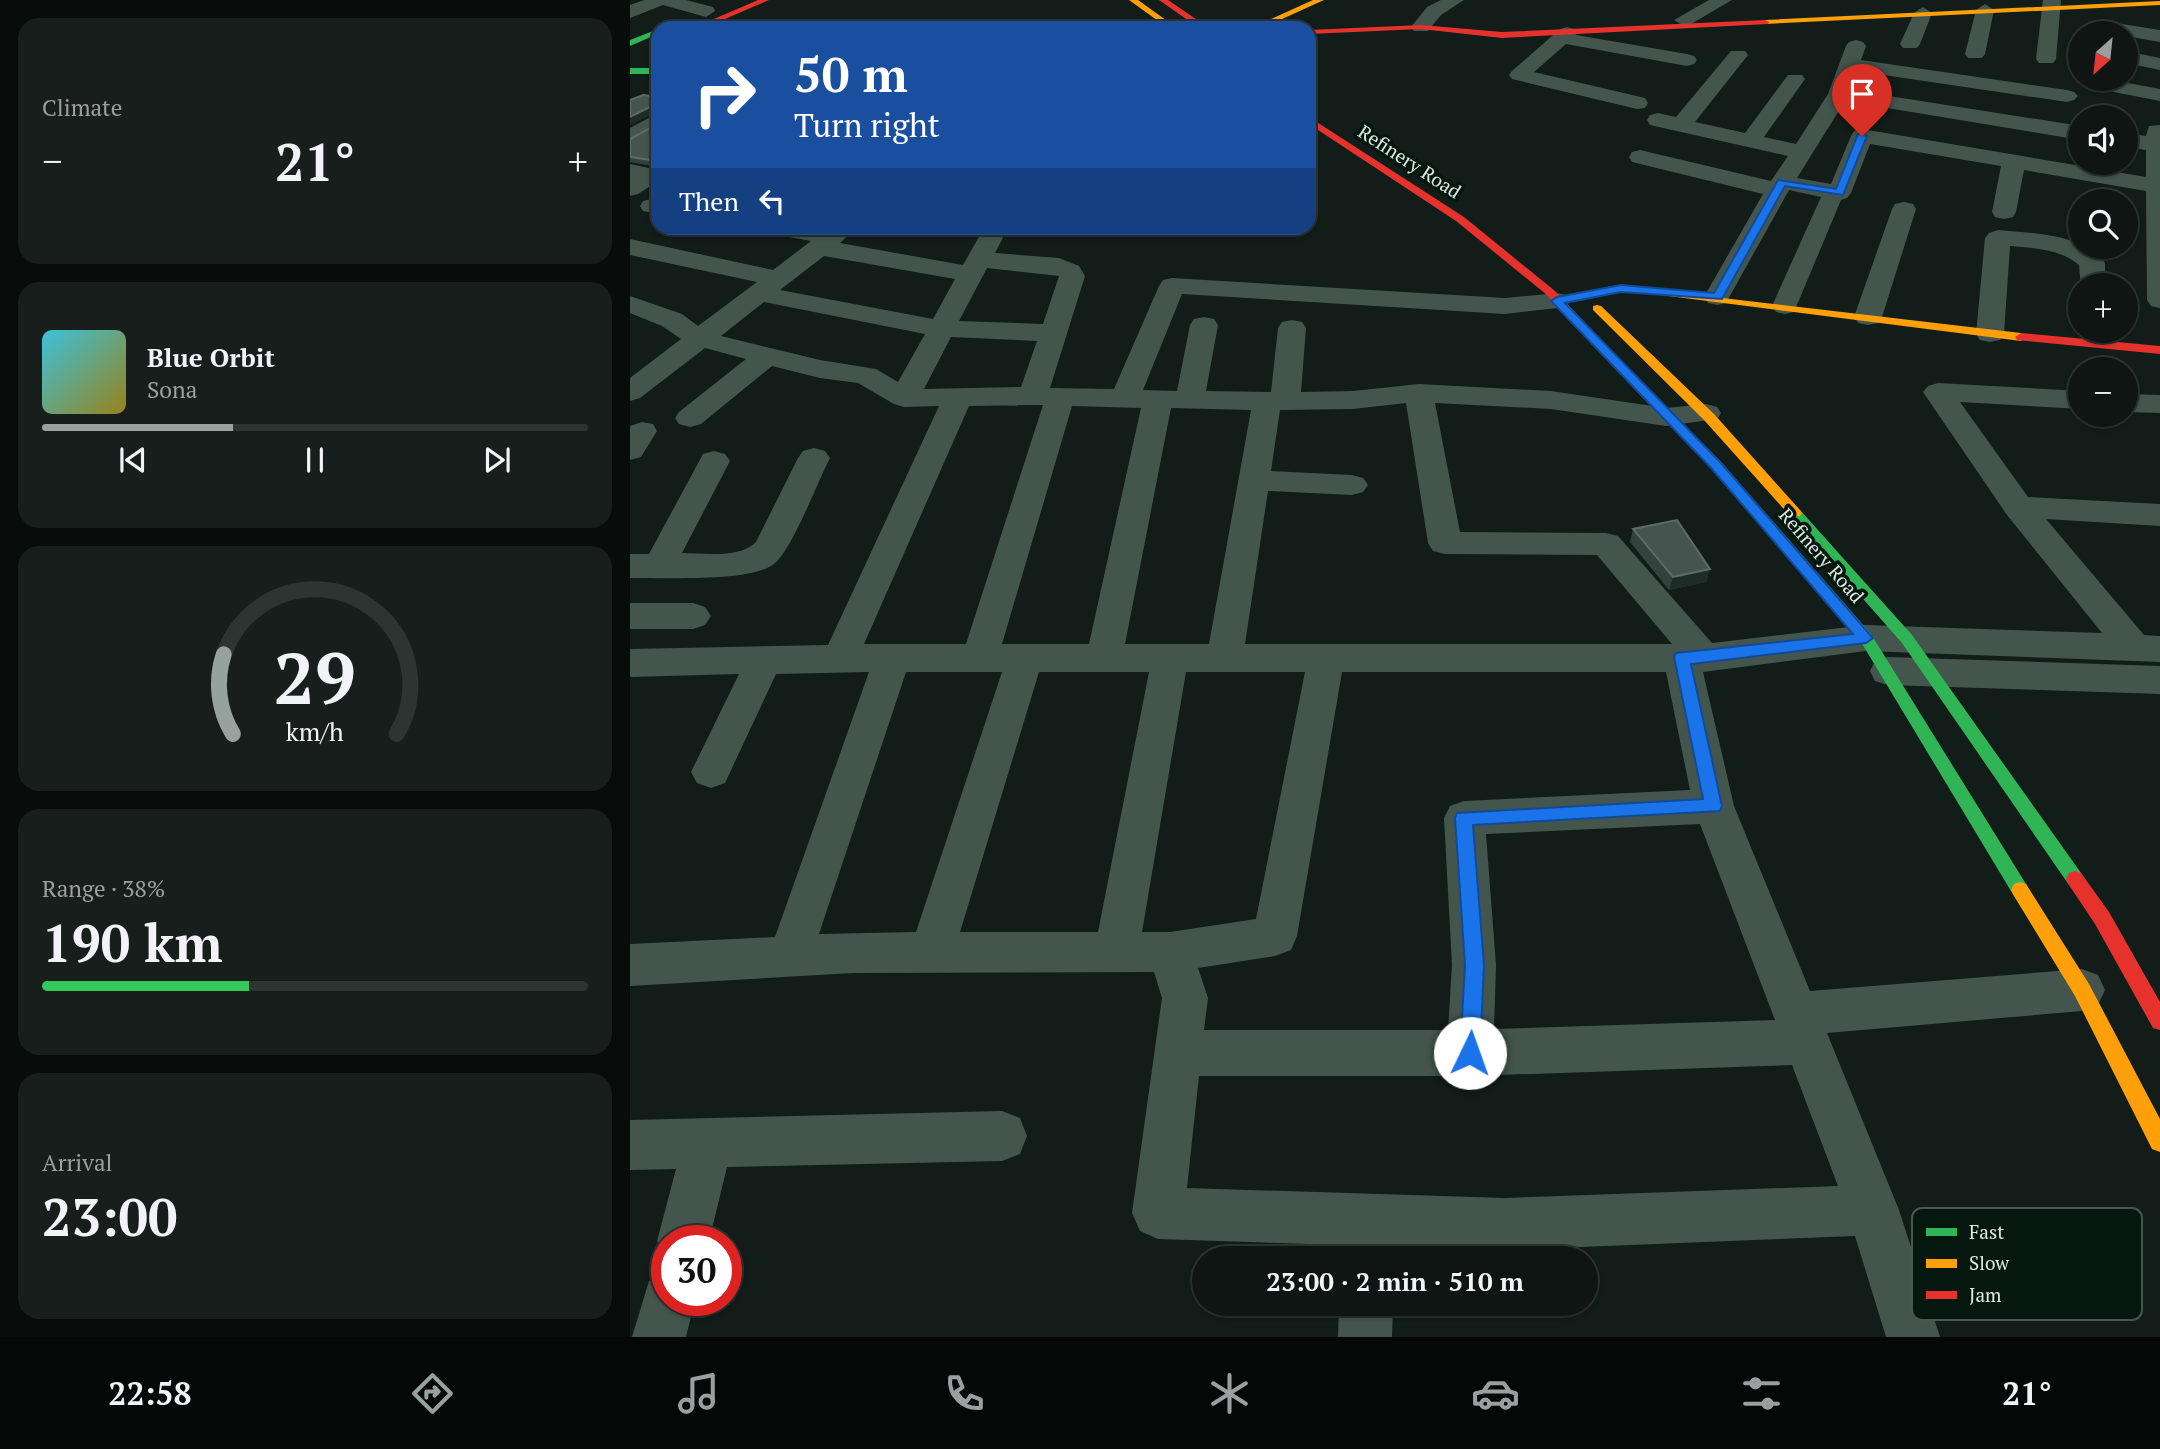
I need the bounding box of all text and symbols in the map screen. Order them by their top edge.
north arrow [2068,21,2138,91]
map controls [2068,21,2138,427]
text: 50 m [794,41,908,106]
icon: right [679,49,770,140]
pin [1832,64,1892,136]
icon: arrive [1843,75,1881,113]
text: Climate [42,92,122,123]
text: Turn right [794,104,940,146]
button: sound [2068,105,2138,175]
street label: Refinery Road [1354,118,1467,204]
text: 21° [275,127,355,196]
text: − [42,136,62,186]
text: + [568,136,588,186]
icon: left [753,182,791,220]
text: Then [679,184,739,218]
button: search [2068,189,2138,259]
button: + [2068,273,2138,343]
text: Blue Orbit [147,340,275,374]
button: − [2068,357,2138,427]
text: Sona [147,374,197,405]
icon: previous [114,441,152,479]
icon: pause [296,441,334,479]
icon: next [478,441,516,479]
street label: Refinery Road [1774,502,1870,608]
text: 29 [274,629,356,726]
text: km/h [286,715,344,748]
text: Range · 38% [42,873,165,904]
text: 190 km [42,908,223,977]
position arrow [1433,1016,1507,1090]
text: Arrival [42,1147,113,1178]
text: 23:00 [42,1182,177,1251]
legend [1912,1208,2142,1320]
text: Fast [1969,1219,2004,1244]
speed limit sign: 30 [651,1225,742,1316]
text: Slow [1969,1250,2010,1275]
text: 23:00 · 2 min · 510 m [1266,1264,1524,1298]
text: Jam [1969,1282,2002,1307]
icon: directions [408,1369,457,1418]
icon: music [674,1369,723,1418]
icon: phone [940,1369,989,1418]
icon: climate [1205,1369,1254,1418]
icon: car [1471,1369,1520,1418]
icon: filters [1737,1369,1786,1418]
text: 22:58 [108,1372,192,1414]
text: 21° [2002,1372,2052,1414]

